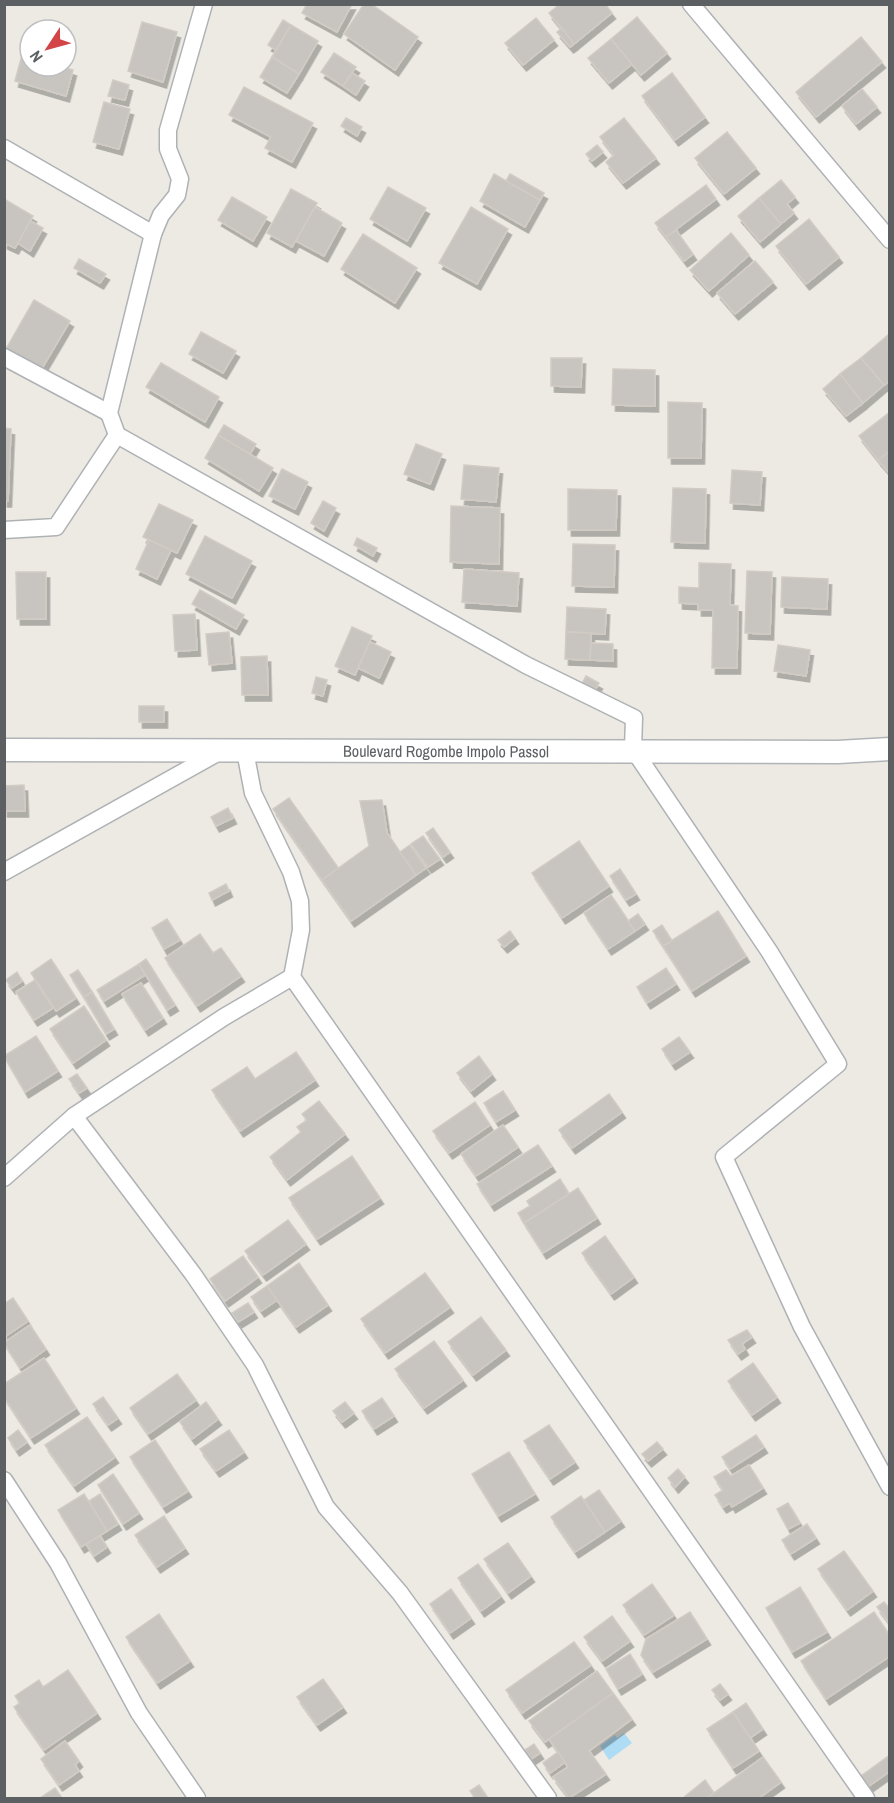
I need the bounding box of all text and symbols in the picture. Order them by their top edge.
north arrow [18,18,78,78]
text: N [24,47,48,67]
street label: Boulevard Rogombe Impolo Passol [343,740,549,762]

